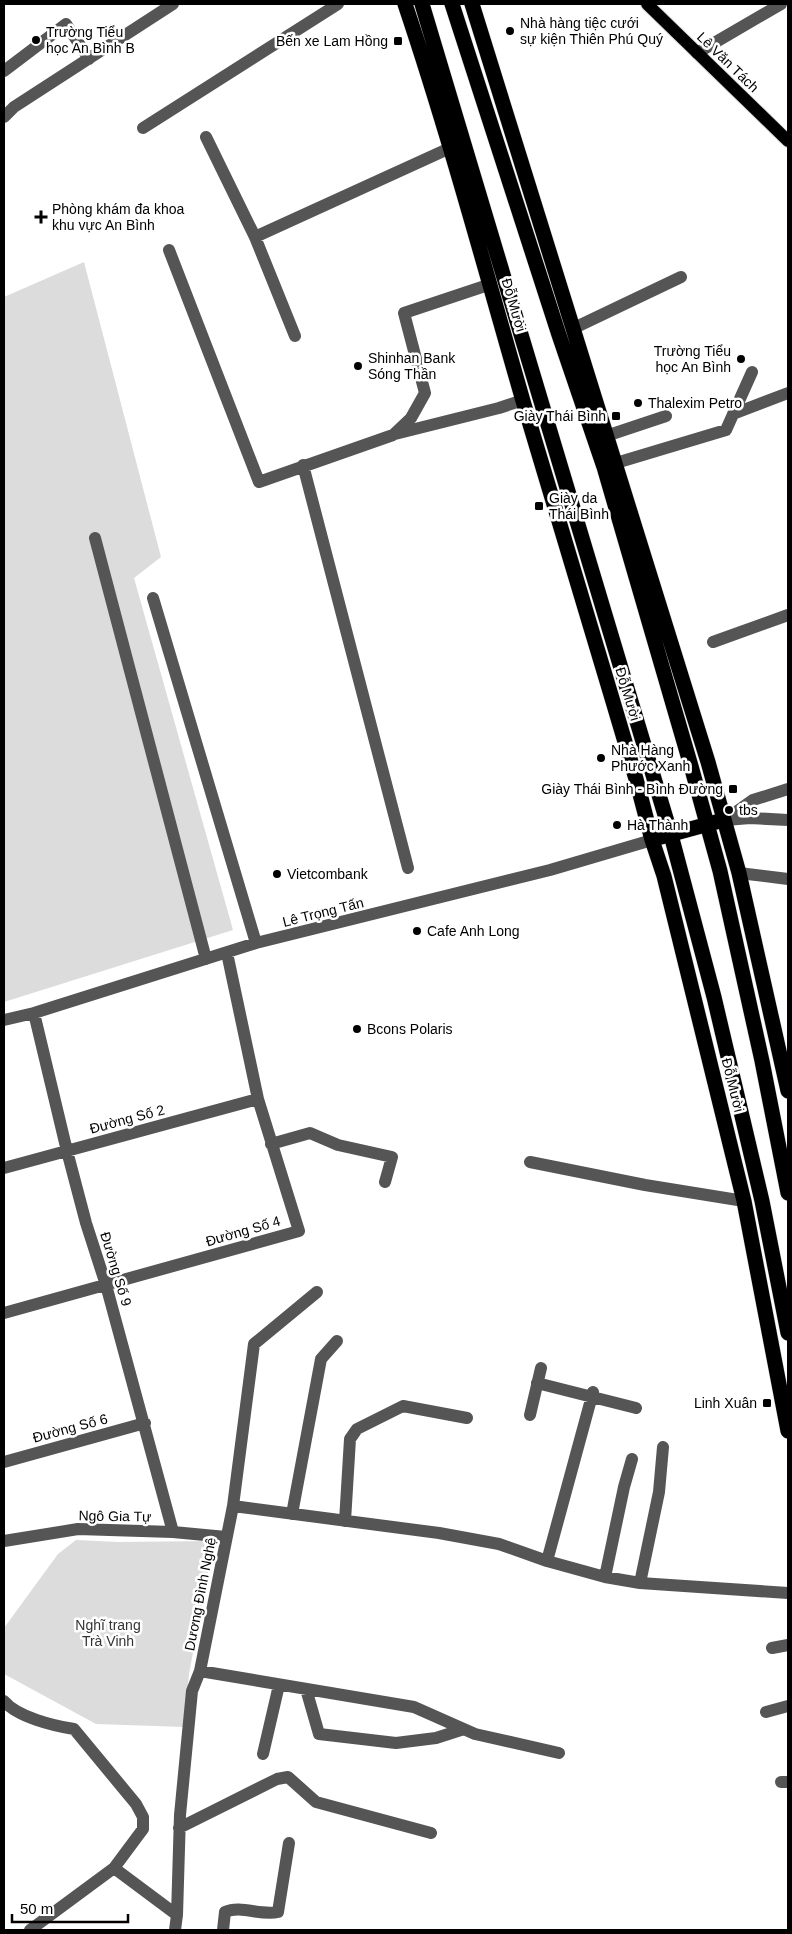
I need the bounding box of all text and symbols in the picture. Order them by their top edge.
place label: Nhà hàng tiệc cưới sự kiện Thiên Phú Quý [520,15,663,47]
place label: Trường Tiểu học An Bình B [46,24,135,56]
marker: Nhà hàng tiệc cưới sự kiện Thiên Phú Quý [504,25,516,37]
street label: Lê Văn Tách [694,29,762,95]
place label: Bến xe Lam Hồng [276,33,388,49]
marker: Trường Tiểu học An Bình B [30,34,42,46]
marker: Bến xe Lam Hồng [392,35,404,47]
place label: Phòng khám đa khoa khu vực An Bình [52,201,185,233]
marker: Phòng khám đa khoa khu vực An Bình [34,210,48,224]
street label: Đỗ Mười [499,276,529,334]
place label: Trường Tiểu học An Bình [654,343,731,375]
place label: Shinhan Bank Sóng Thần [368,350,456,382]
marker: Trường Tiểu học An Bình [735,353,747,365]
marker: Shinhan Bank Sóng Thần [352,360,364,372]
place label: Thalexim Petro [648,395,742,411]
marker: Thalexim Petro [632,397,644,409]
place label: Giày Thái Bình [514,408,606,424]
marker: Giày Thái Bình [610,410,622,422]
place label: Giày da Thái Bình [549,490,609,522]
marker: Giày da Thái Bình [533,500,545,512]
street label: Đỗ Mười [612,665,644,723]
place label: Nhà Hàng Phước Xanh [611,742,690,774]
marker: Nhà Hàng Phước Xanh [595,752,607,764]
place label: Giày Thái Bình - Bình Đường [541,781,723,797]
marker: Giày Thái Bình - Bình Đường [727,783,739,795]
place label: tbs [739,802,758,818]
marker: tbs [723,804,735,816]
place label: Hà Thành [627,817,688,833]
marker: Hà Thành [611,819,623,831]
place label: Vietcombank [287,866,369,882]
marker: Vietcombank [271,868,283,880]
street label: Lê Trọng Tấn [281,894,365,930]
place label: Cafe Anh Long [427,923,520,939]
marker: Cafe Anh Long [411,925,423,937]
place label: Bcons Polaris [367,1021,453,1037]
marker: Bcons Polaris [351,1023,363,1035]
street label: Đỗ Mười [719,1056,747,1114]
street label: Đường Số 2 [88,1101,166,1137]
street label: Đường Số 4 [204,1213,282,1249]
street label: Đường Số 9 [97,1230,135,1308]
place label: Linh Xuân [694,1395,757,1411]
marker: Linh Xuân [761,1397,773,1409]
street label: Đường Số 6 [31,1410,109,1446]
street label: Ngô Gia Tự [78,1507,152,1525]
street label: Dương Đình Nghệ [181,1536,219,1652]
park label: Nghĩ trang Trà Vinh [75,1617,141,1649]
scale bar [12,1892,129,1924]
text: 50 m [20,1900,53,1917]

